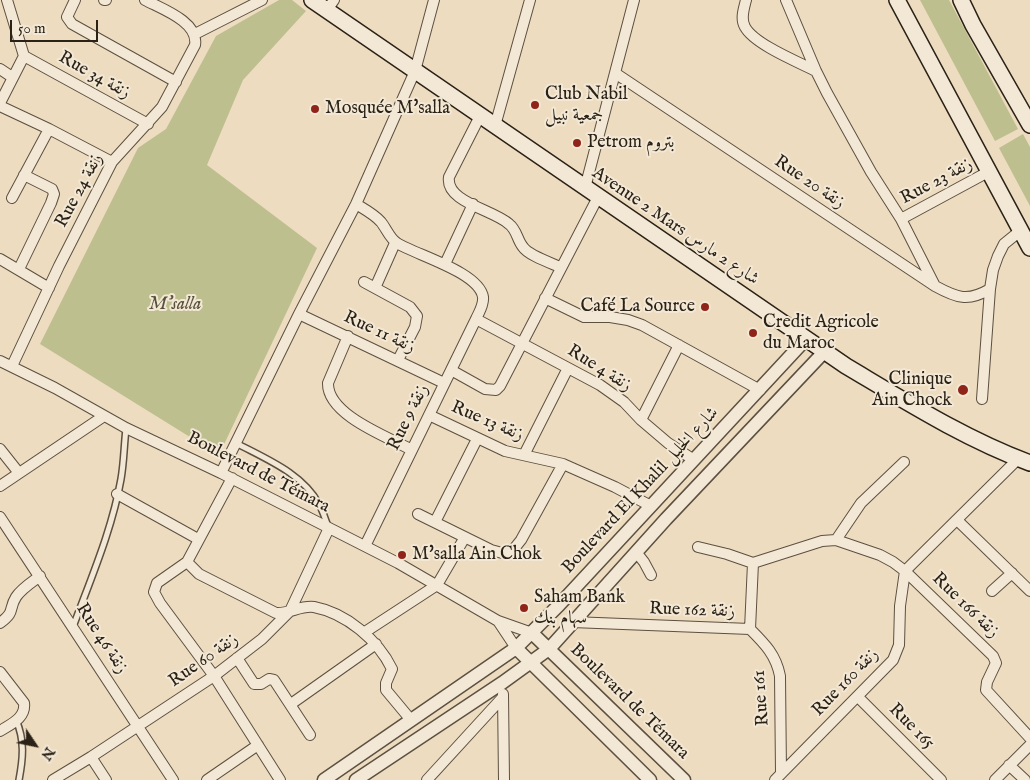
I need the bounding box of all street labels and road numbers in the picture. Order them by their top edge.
street label: Rue 34 زنقة [54,47,134,105]
street label: Rue 24 زنقة [52,150,108,232]
street label: Rue 20 زنقة [770,152,848,214]
street label: Rue 23 زنقة [897,154,977,210]
street label: Avenue 2 Mars شارع 2 مارس [587,163,763,291]
street label: Rue 11 زنقة [340,307,418,359]
street label: Rue 4 زنقة [563,341,635,397]
street label: Rue 9 زنقة [384,381,434,455]
street label: Rue 13 زنقة [447,397,527,447]
street label: Boulevard El Khalil شارع الخليل [558,403,724,579]
street label: Boulevard de Témara [183,428,333,518]
street label: Rue 166 زنقة [927,569,1003,643]
street label: Rue 162 زنقة [649,599,735,623]
street label: Rue 46 زنقة [70,600,132,678]
street label: Rue 60 زنقة [165,629,243,693]
street label: Boulevard de Témara [565,640,693,764]
street label: Rue 160 زنقة [808,644,884,722]
street label: Rue 161 [749,669,775,727]
street label: Rue 165 [884,700,938,754]

